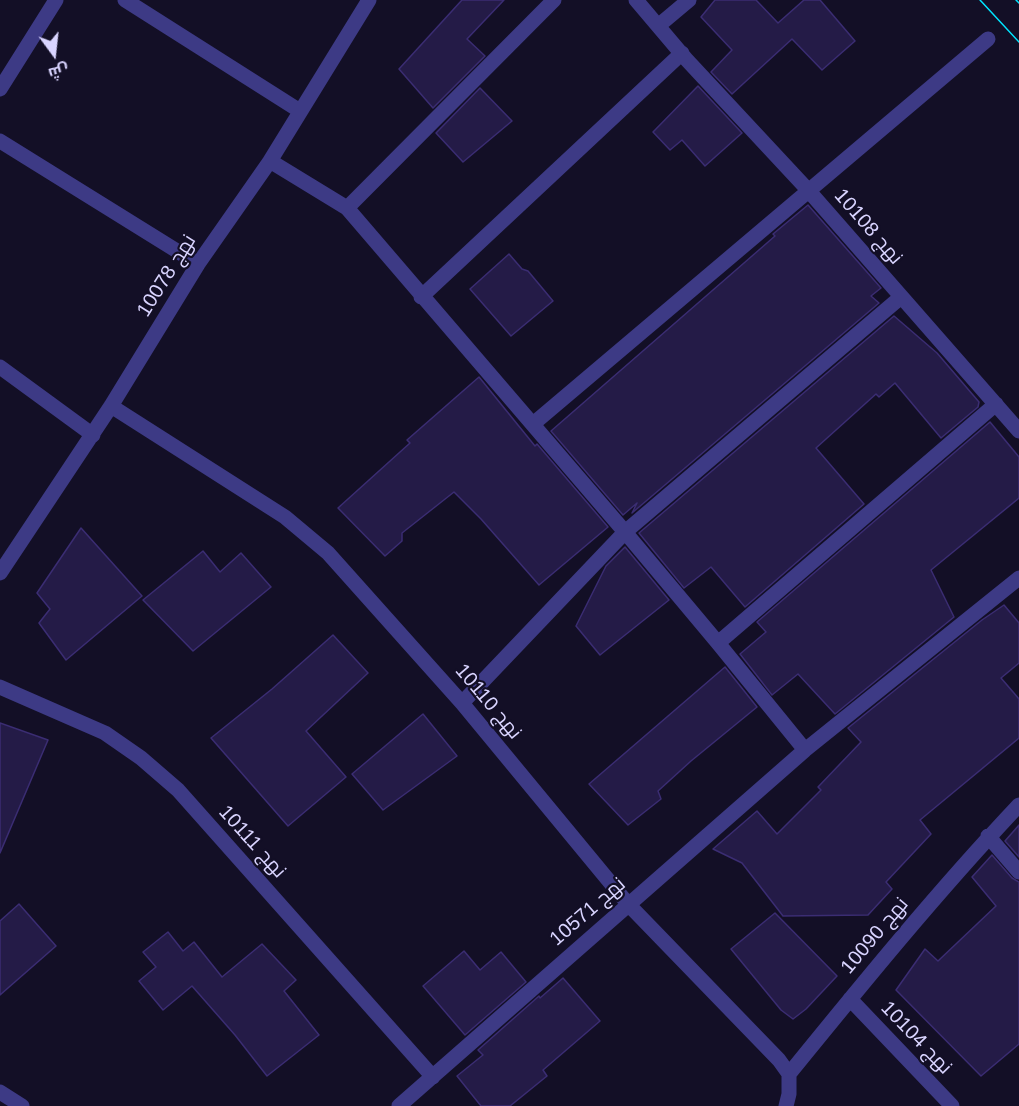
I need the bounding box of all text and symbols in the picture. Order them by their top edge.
north arrow [24,24,84,84]
text: ش [47,61,71,83]
street label: نهج 10108 [829,184,907,270]
street label: نهج 10078 [132,231,202,321]
street label: نهج 10110 [450,660,526,744]
street label: نهج 10111 [213,801,291,883]
street label: نهج 10571 [545,873,631,951]
street label: نهج 10090 [836,893,914,979]
street label: نهج 10104 [875,996,957,1080]

